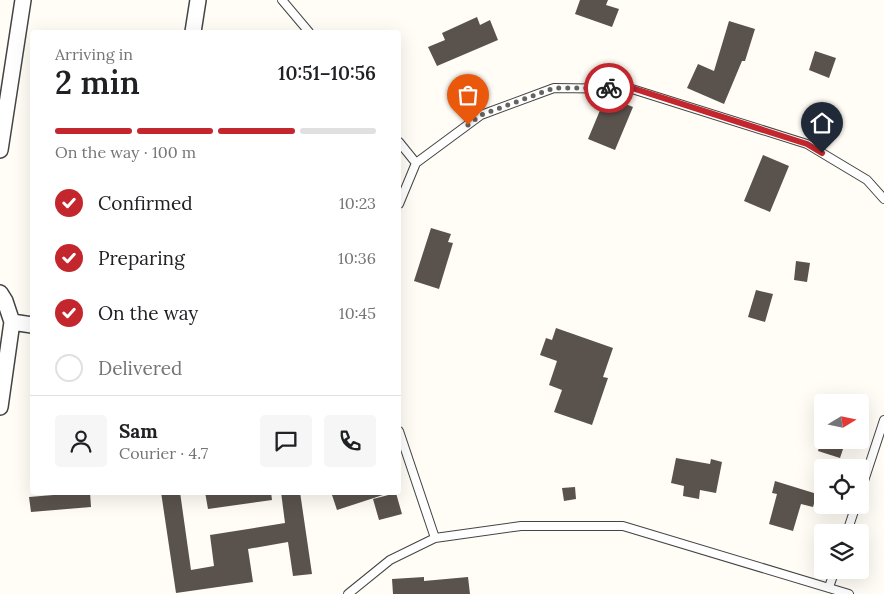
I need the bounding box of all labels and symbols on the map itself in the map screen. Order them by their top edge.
courier [584,63,634,113]
pin [447,74,489,125]
pin [801,102,843,153]
north arrow [814,394,869,449]

